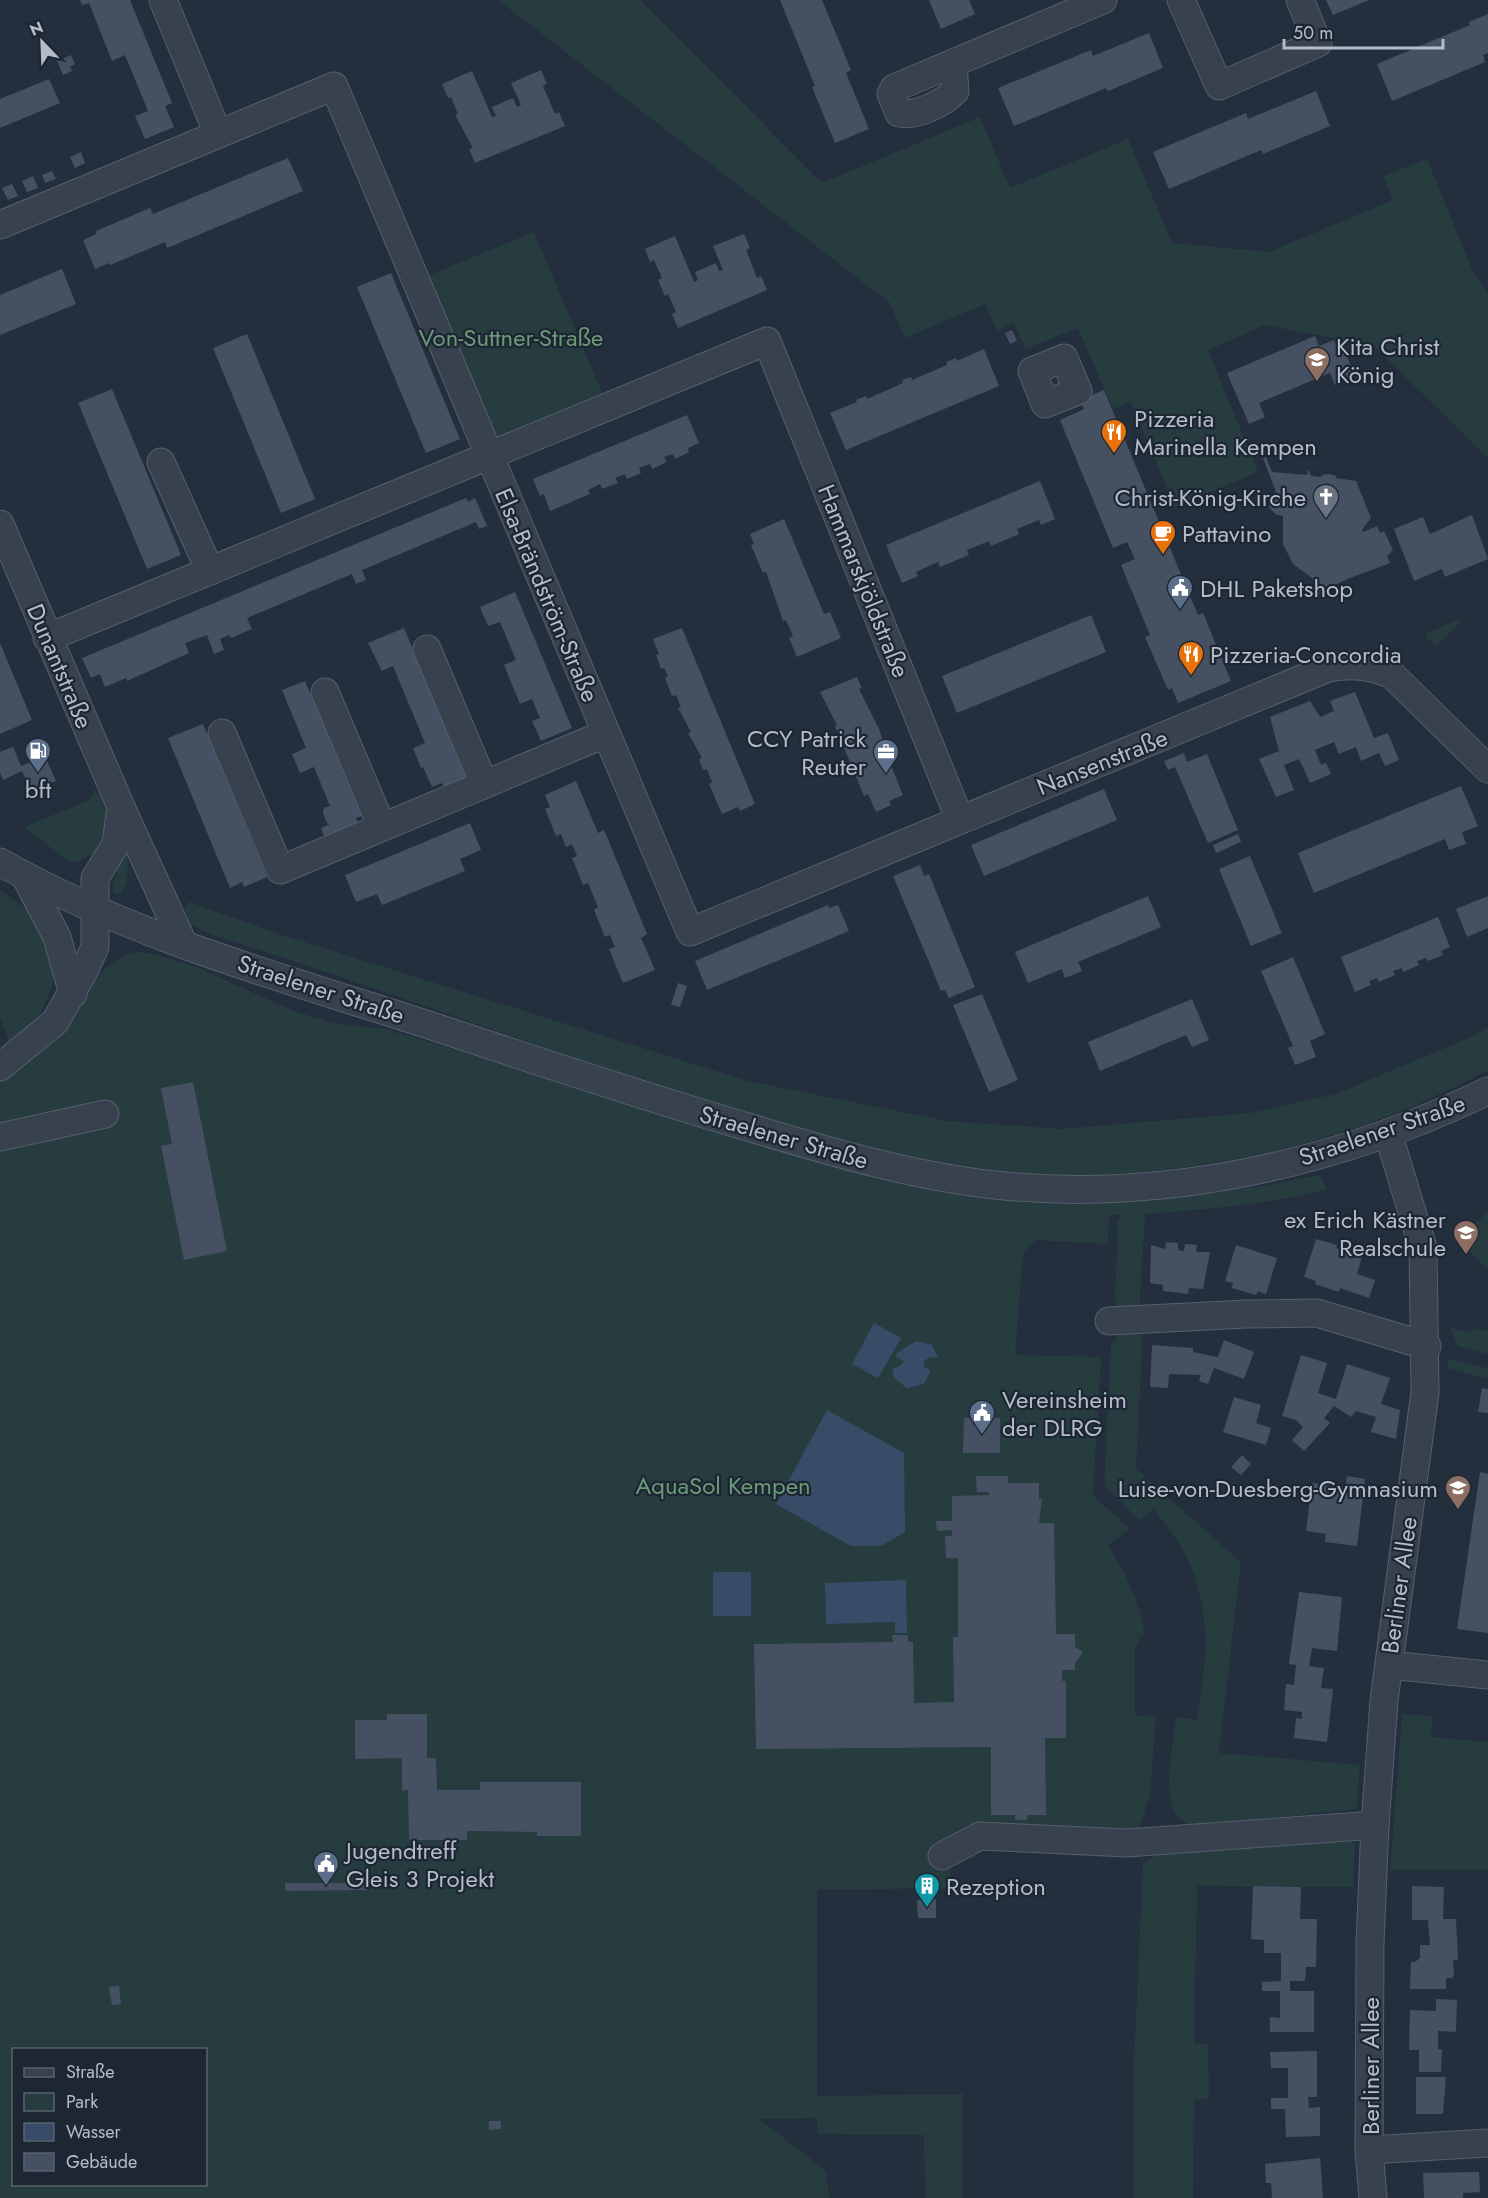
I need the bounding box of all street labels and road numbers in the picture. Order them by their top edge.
street label: Hammarskjöldstraße [809,479,919,683]
street label: Elsa-Brändström-Straße [486,483,608,707]
street label: Dunantstraße [18,598,102,734]
street label: Nansenstraße [1031,720,1173,804]
street label: Straelener Straße [233,945,409,1033]
street label: Straelener Straße [1294,1085,1470,1175]
street label: Straelener Straße [696,1096,872,1178]
street label: Berliner Allee [1372,1514,1426,1656]
street label: Berliner Allee [1353,1997,1388,2135]

